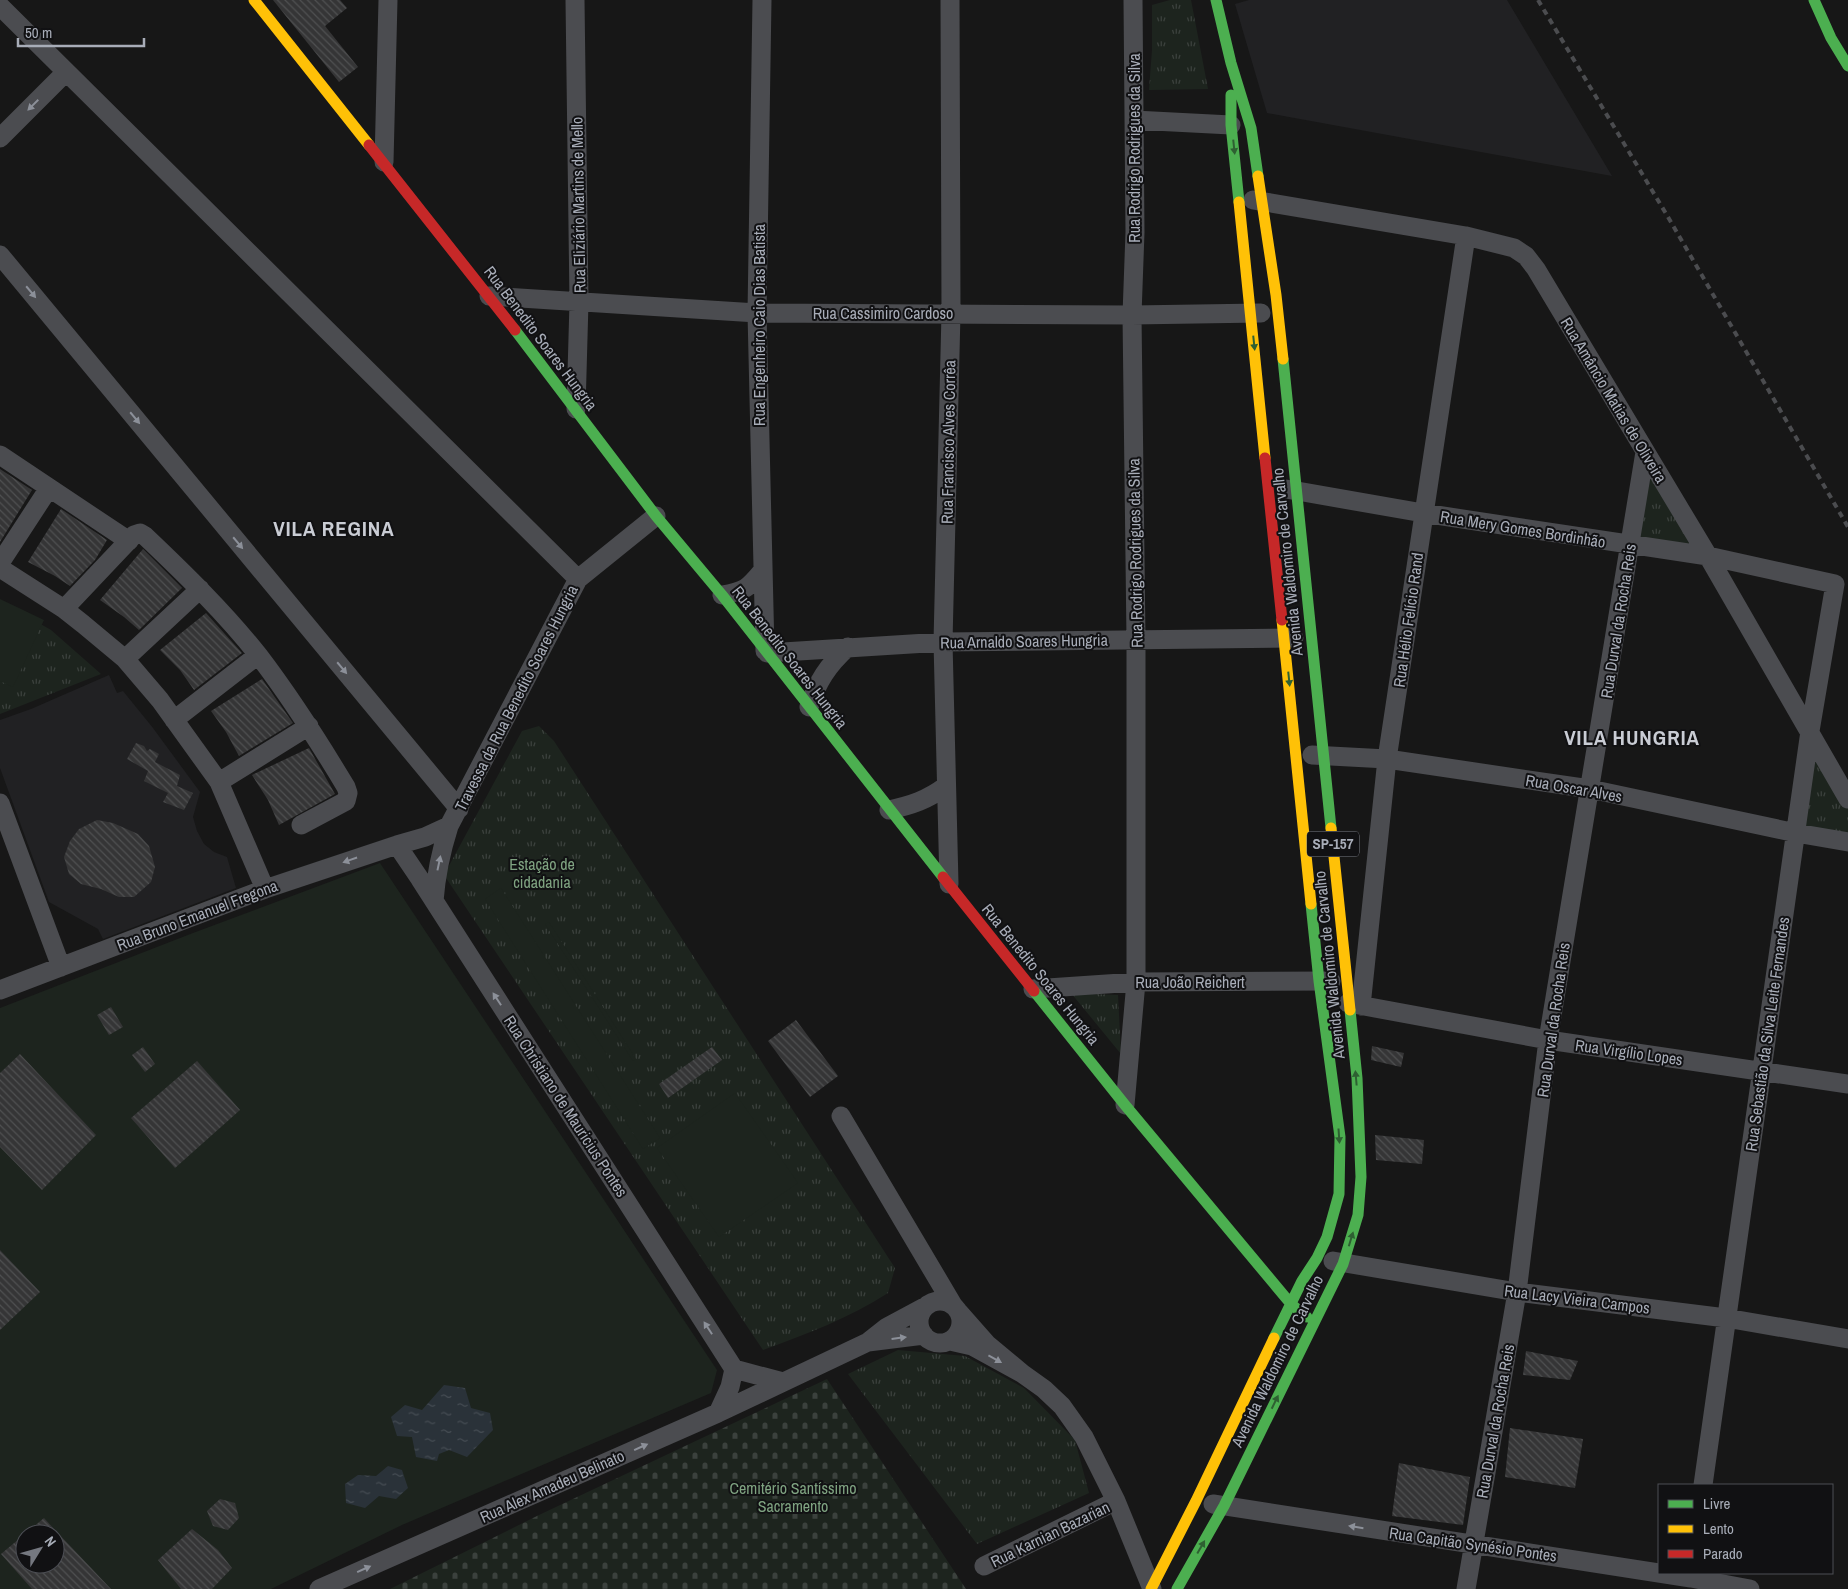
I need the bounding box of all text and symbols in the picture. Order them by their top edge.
scale bar [18,15,144,47]
text: 50 m [25,22,52,43]
street label: Rua Rodrigo Rodrigues da Silva [1123,52,1145,243]
one-way arrow [27,99,39,111]
street label: Rua Eliziário Martins de Mello [565,117,591,293]
one-way arrow [1230,139,1238,155]
street label: Rua Engenheiro Caio Dias Batista [748,223,770,426]
street label: Rua Benedito Soares Hungria [479,261,603,415]
one-way arrow [25,286,37,298]
street label: Rua Cassimiro Cardoso [813,302,953,324]
street label: Rua Amâncio Matias de Oliveira [1556,313,1673,488]
one-way arrow [1250,335,1258,351]
street label: Rua Francisco Alves Corrêa [936,359,960,524]
one-way arrow [129,411,140,424]
street label: Rua Rodrigo Rodrigues da Silva [1122,457,1148,648]
street label: Avenida Waldomiro de Carvalho [1266,467,1308,658]
street label: Rua Mery Gomes Bordinhão [1439,505,1607,553]
district label: VILA REGINA [273,514,395,543]
one-way arrow [233,536,244,549]
street label: Rua Durval da Rocha Reis [1595,542,1641,700]
street label: Rua Hélio Felício Rand [1388,551,1428,689]
street label: Travessa da Rua Benedito Soares Hungria [449,580,583,815]
street label: Rua Benedito Soares Hungria [727,581,853,734]
street label: Rua Arnaldo Soares Hungria [940,629,1109,653]
one-way arrow [336,661,347,674]
one-way arrow [1285,671,1293,687]
district label: VILA HUNGRIA [1564,723,1700,752]
street label: Rua Oscar Alves [1524,769,1624,807]
road number: SP-157 [1307,832,1359,856]
park label: Estação de cidadania [509,853,575,893]
one-way arrow [435,855,443,870]
one-way arrow [343,857,358,864]
street label: Avenida Waldomiro de Carvalho [1308,870,1350,1061]
street label: Rua Bruno Emanuel Fregona [113,874,281,956]
street label: Rua Benedito Soares Hungria [977,899,1105,1050]
street label: Rua Sebastião da Silva Leite Fernandes [1740,915,1794,1153]
street label: Rua Durval da Rocha Reis [1531,941,1575,1099]
street label: Rua João Reichert [1135,971,1245,993]
one-way arrow [493,992,502,1006]
street label: Rua Christiano de Mauricius Pontes [499,1011,633,1201]
street label: Rua Virgílio Lopes [1574,1034,1684,1070]
one-way arrow [1352,1070,1360,1086]
one-way arrow [1336,1128,1344,1144]
one-way arrow [1347,1231,1355,1246]
street label: Avenida Waldomiro de Carvalho [1225,1271,1328,1452]
street label: Rua Lacy Vieira Campos [1503,1279,1651,1319]
one-way arrow [703,1321,712,1334]
one-way arrow [891,1334,907,1342]
street label: Rua Durval da Rocha Reis [1471,1342,1519,1500]
one-way arrow [988,1355,1002,1363]
one-way arrow [1271,1395,1279,1409]
one-way arrow [634,1443,648,1451]
street label: Rua Alex Amadeu Belinato [476,1444,628,1528]
park label: Cemitério Santíssimo Sacramento [730,1477,856,1517]
legend [1658,1484,1833,1574]
text: Livre [1703,1493,1731,1514]
street label: Rua Karnian Bazarian [987,1496,1113,1572]
text: Lento [1703,1518,1734,1539]
street label: Rua Capitão Synésio Pontes [1388,1521,1558,1567]
one-way arrow [1348,1522,1364,1530]
north arrow [15,1524,65,1574]
text: N [41,1532,60,1550]
one-way arrow [1197,1539,1205,1554]
text: Parado [1703,1543,1743,1564]
one-way arrow [357,1565,371,1573]

